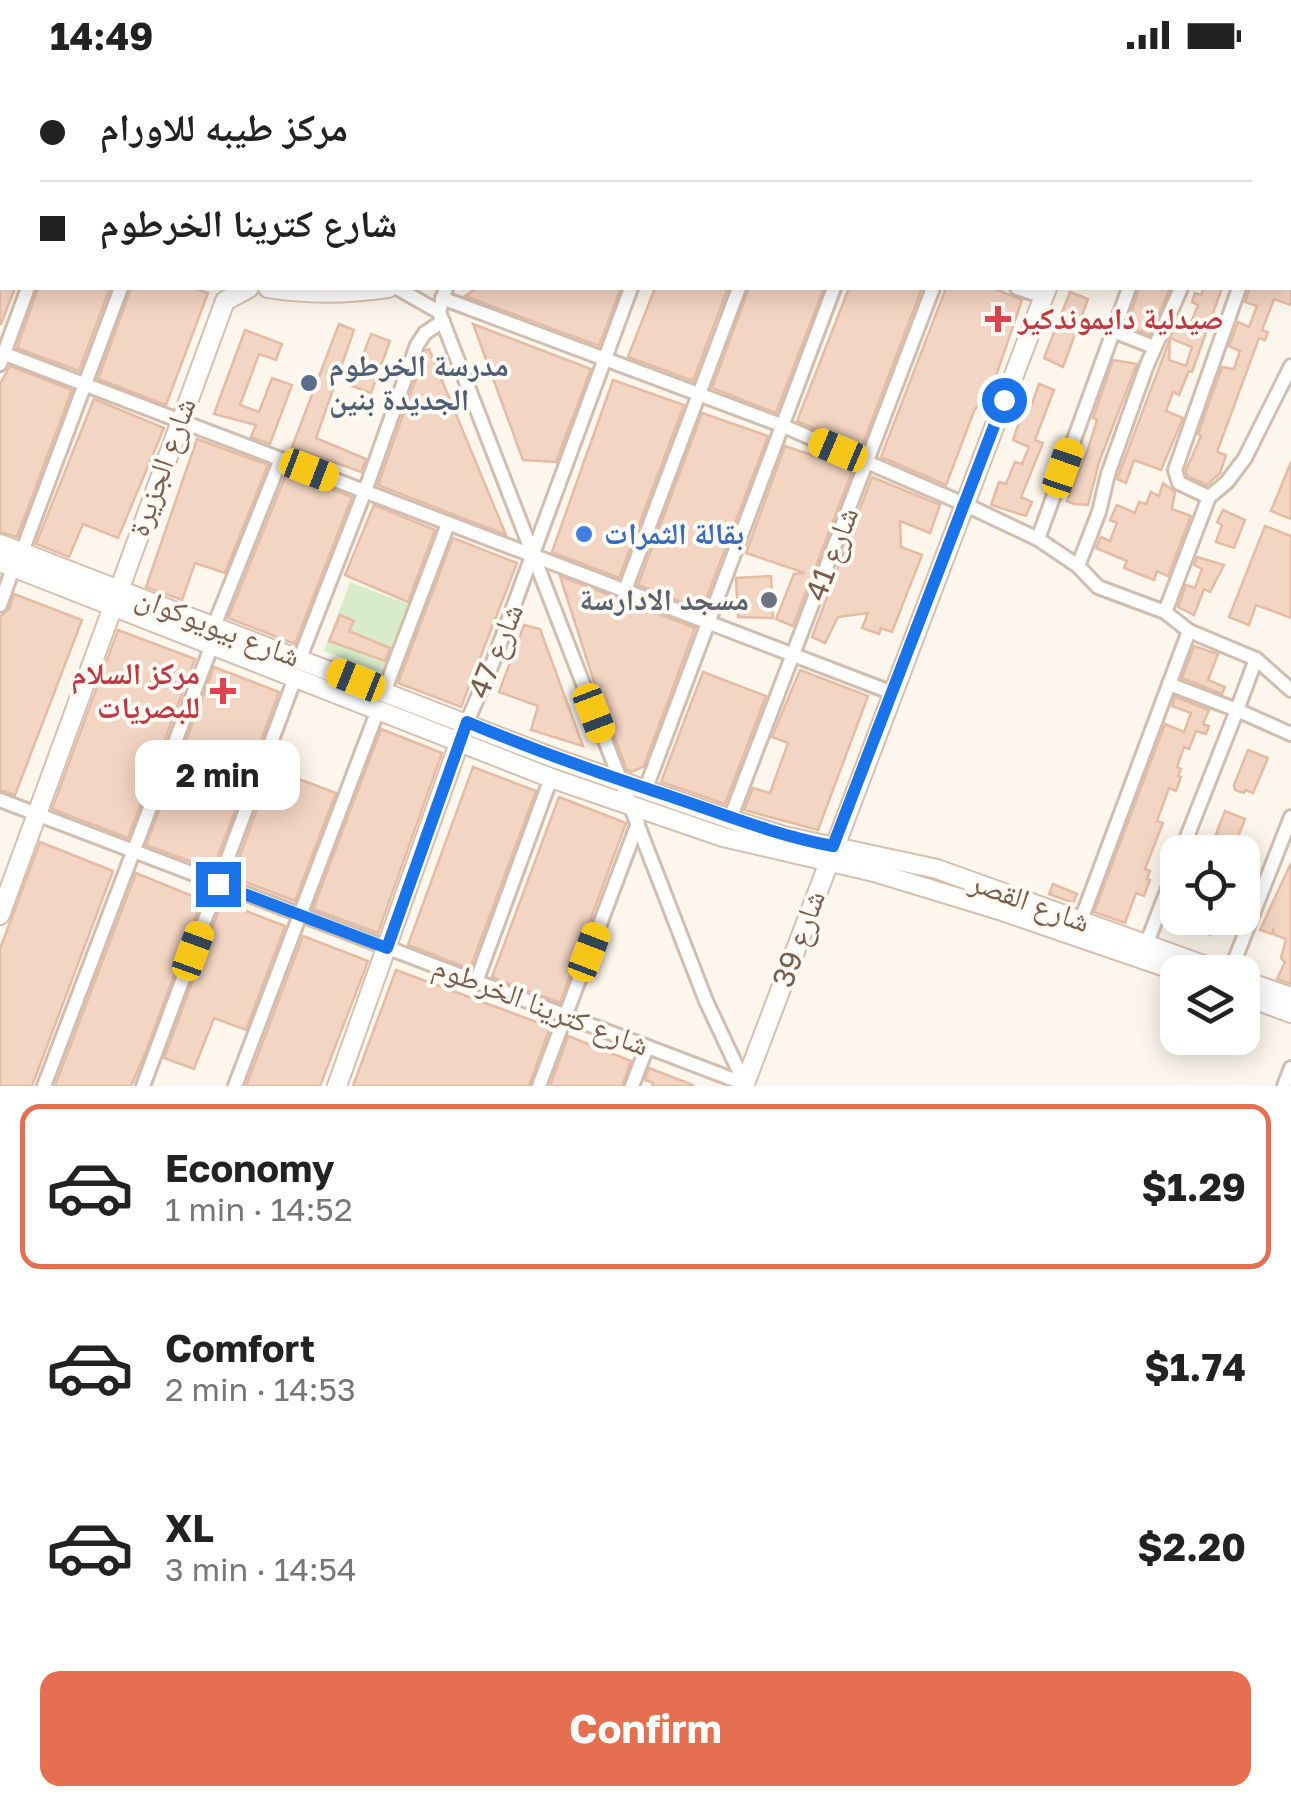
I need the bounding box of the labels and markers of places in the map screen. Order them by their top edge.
place label: صيدلية دايموندكير [1016,300,1224,336]
marker: صيدلية دايموندكير [987,308,1009,330]
place label: مدرسة الخرطوم الجديدة بنين [329,347,509,418]
marker: مدرسة الخرطوم الجديدة بنين [298,372,320,394]
place label: بقالة الثمرات [604,515,744,551]
marker: بقالة الثمرات [573,523,595,545]
place label: مسجد الادارسة [579,581,749,617]
marker: مسجد الادارسة [758,589,780,611]
place label: مركز السلام للبصريات [71,655,200,725]
marker: مركز السلام للبصريات [210,678,236,704]

